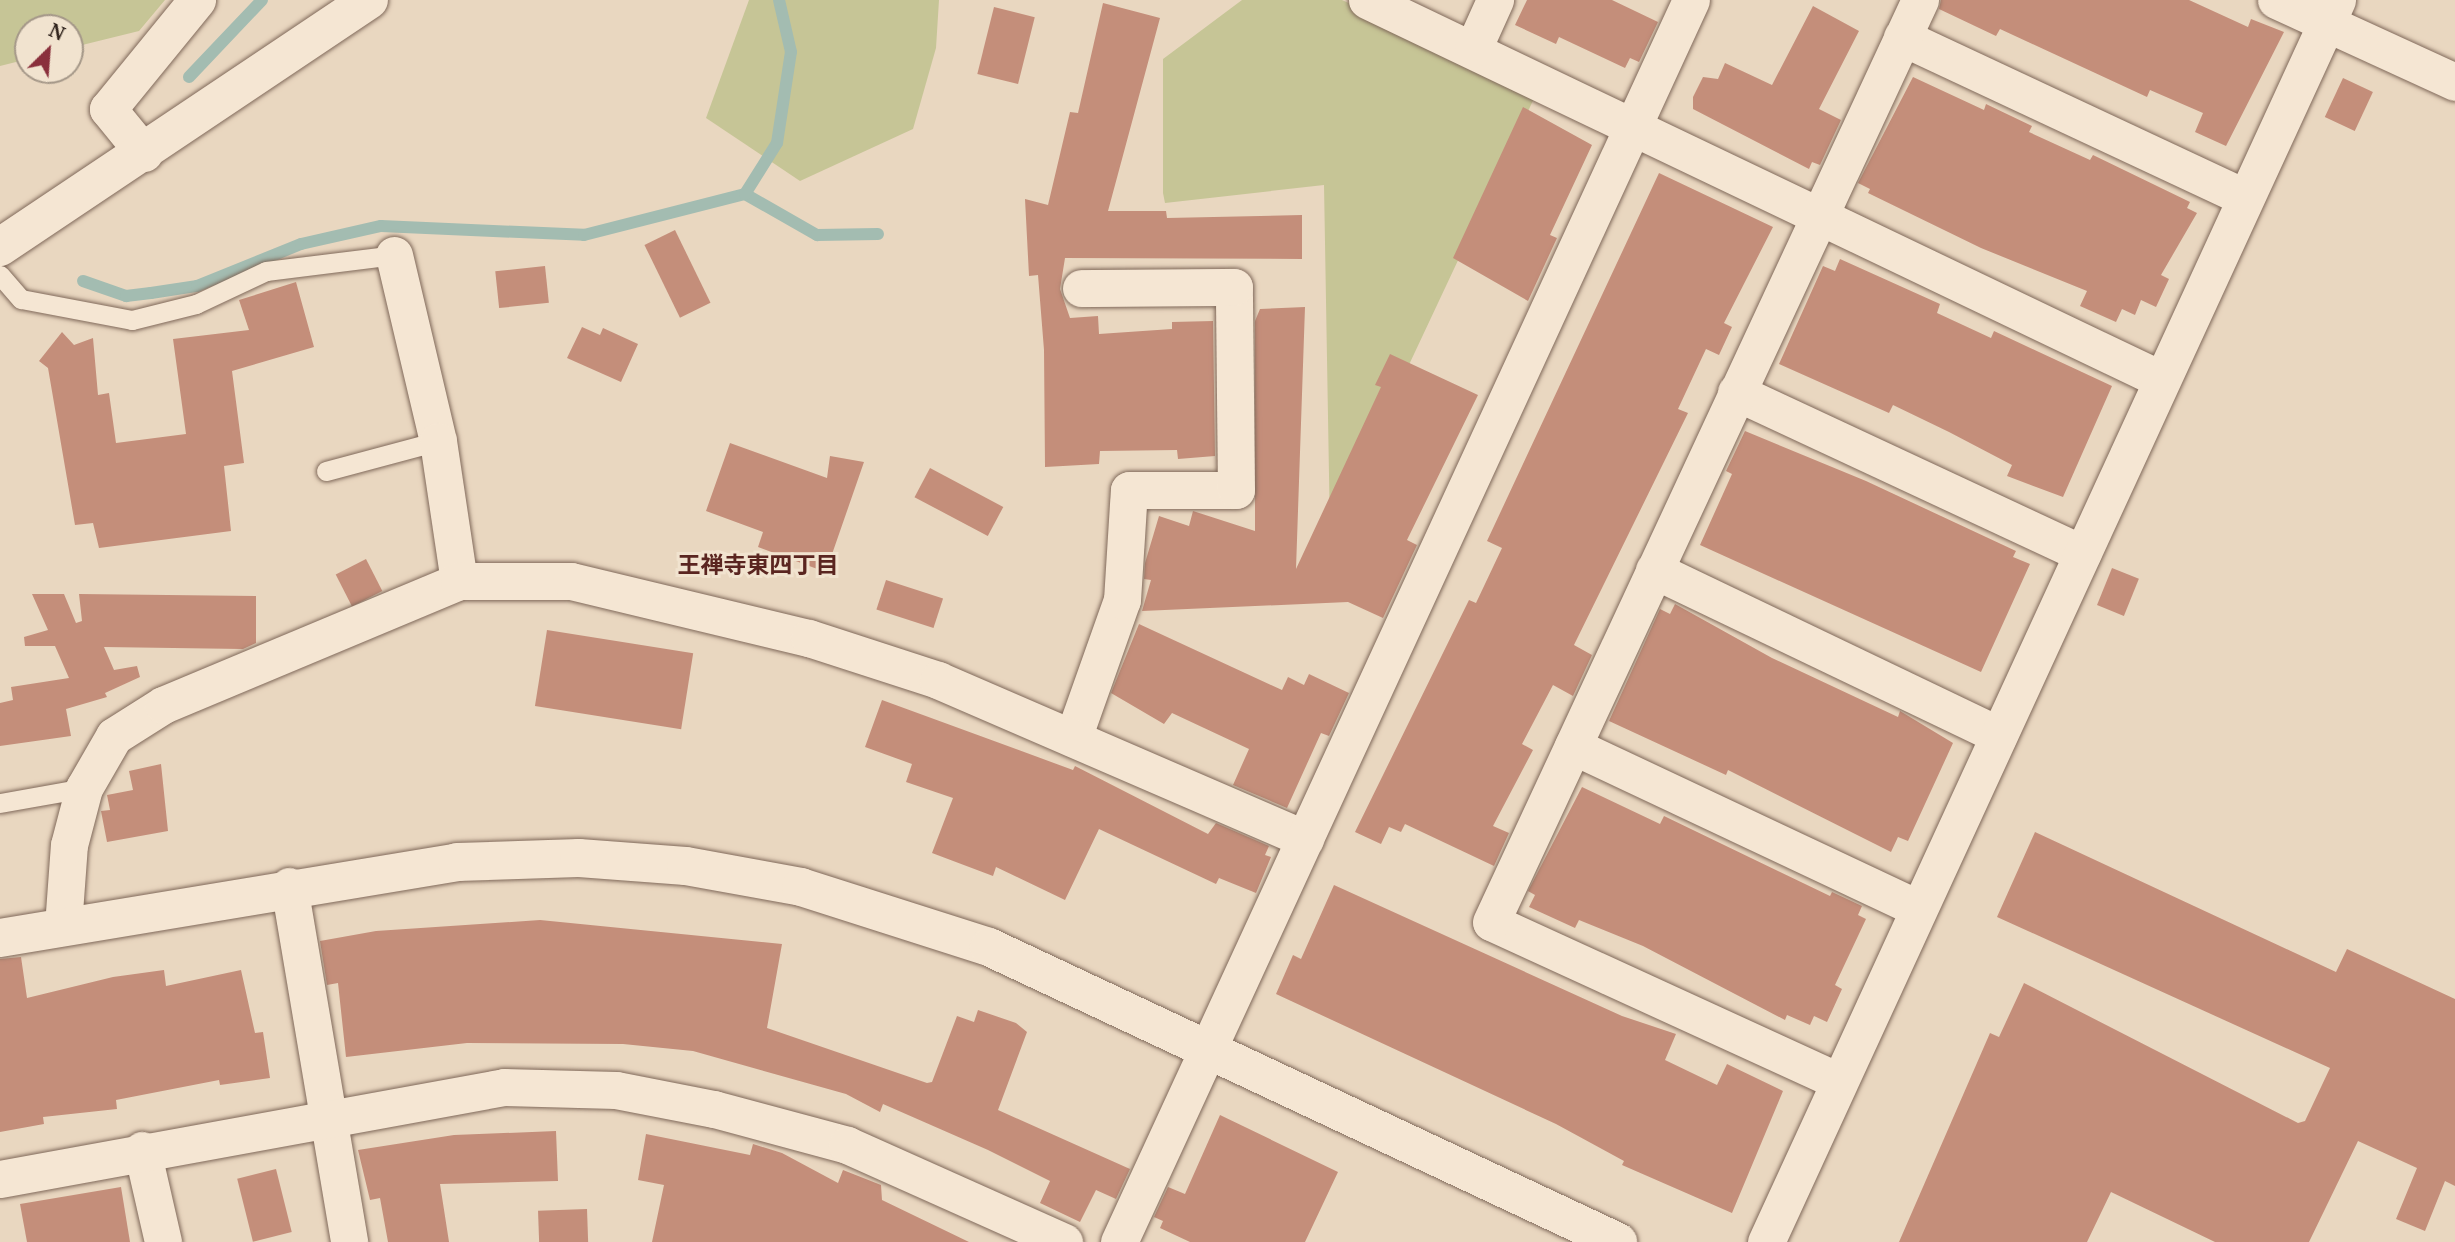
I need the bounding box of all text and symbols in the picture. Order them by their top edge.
north arrow [14,14,84,84]
text: N [45,17,69,47]
district label: 王禅寺東四丁目 [678,550,838,578]

